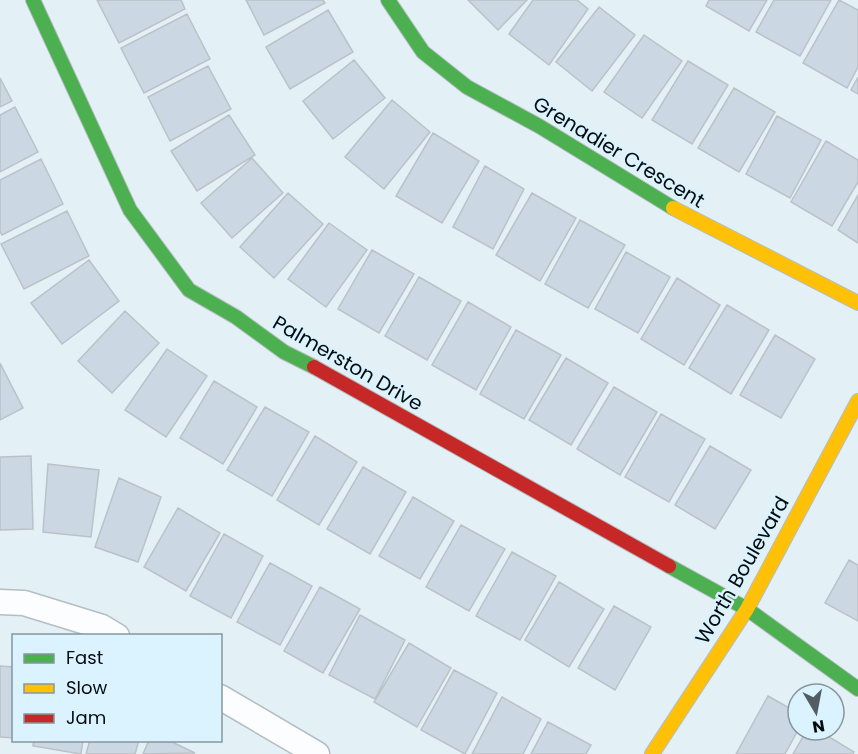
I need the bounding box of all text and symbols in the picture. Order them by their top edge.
street label: Grenadier Crescent [528,90,710,214]
street label: Palmerston Drive [268,309,428,417]
street label: Worth Boulevard [688,491,796,649]
legend [12,634,222,742]
text: Fast [66,645,103,670]
text: Slow [66,675,108,700]
north arrow [786,682,846,742]
text: Jam [66,705,106,730]
text: N [811,714,826,739]

